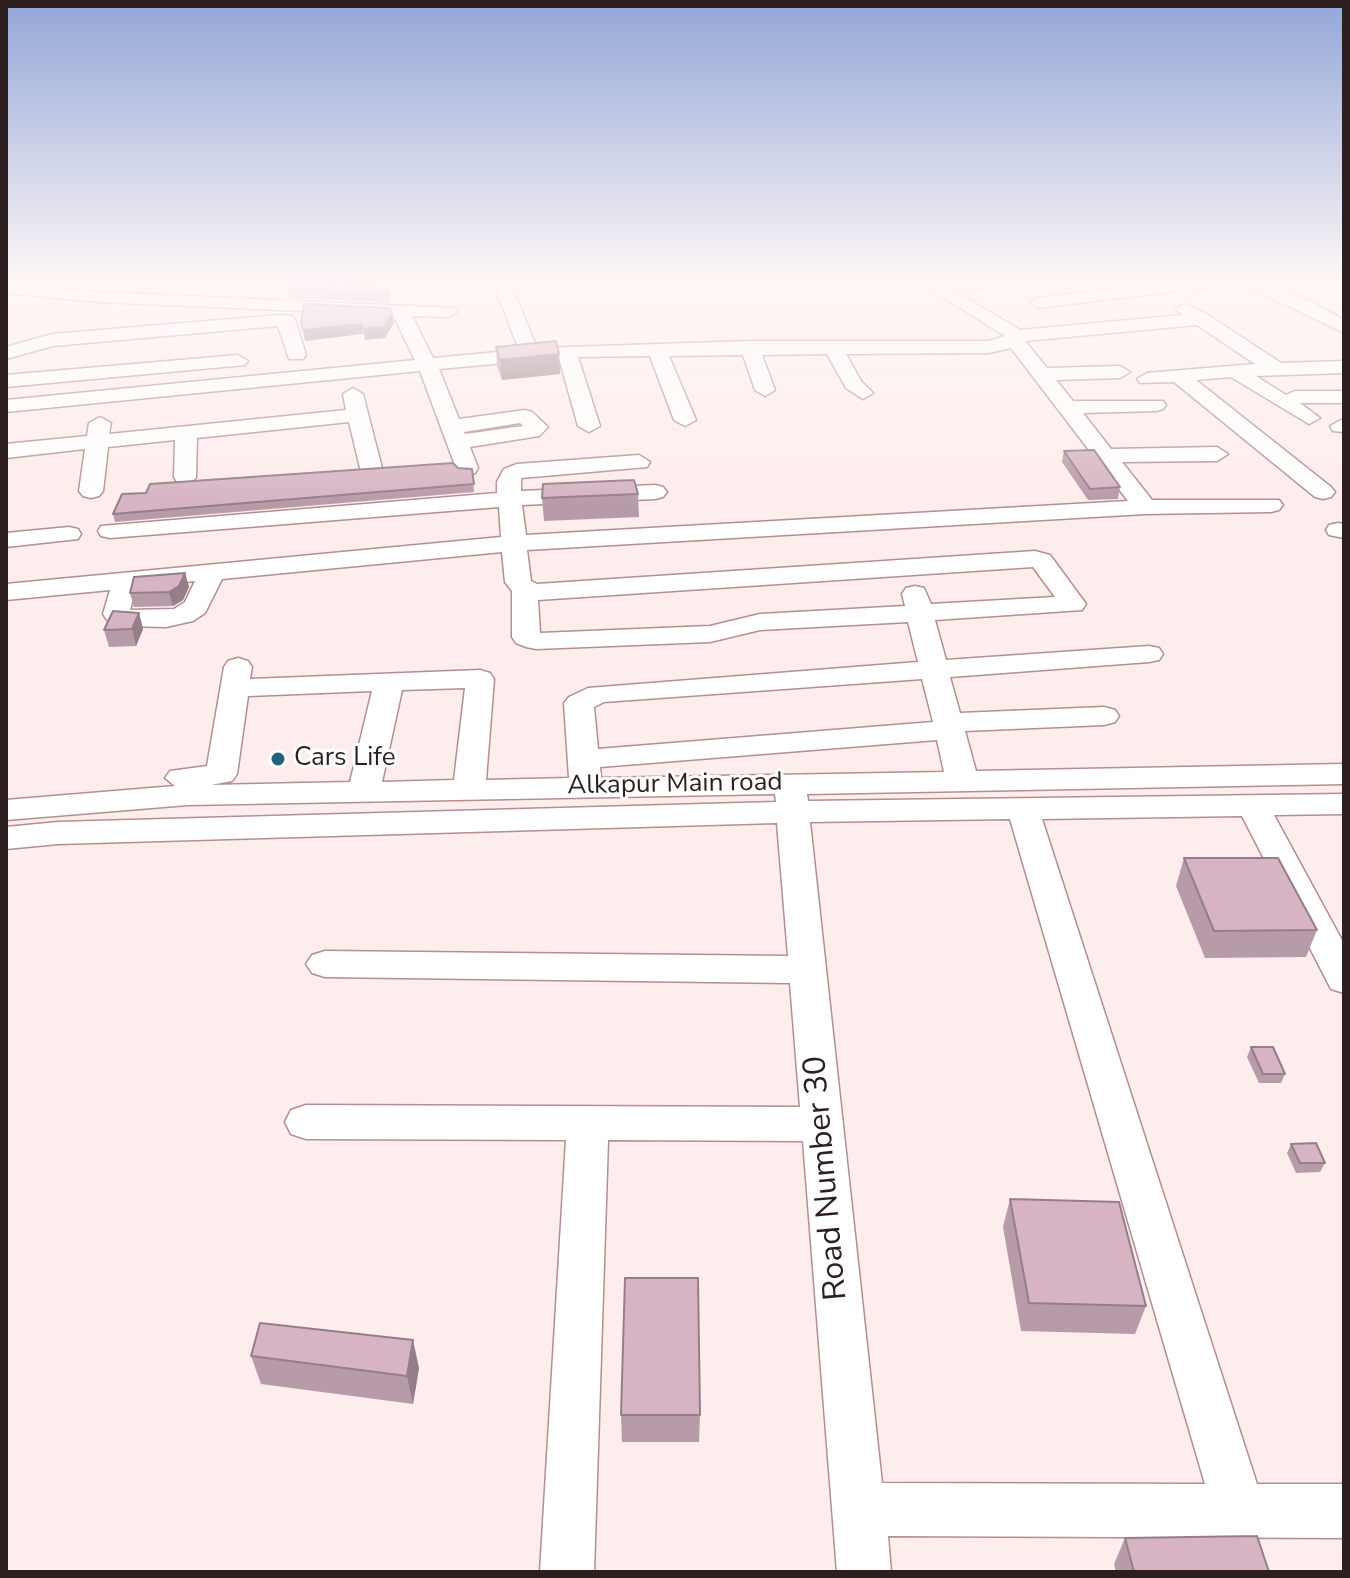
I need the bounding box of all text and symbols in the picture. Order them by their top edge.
place label: Cars Life [294,743,395,775]
marker: Cars Life [269,750,287,768]
street label: Alkapur Main road [567,768,783,802]
street label: Road Number 30 [797,1054,857,1302]

